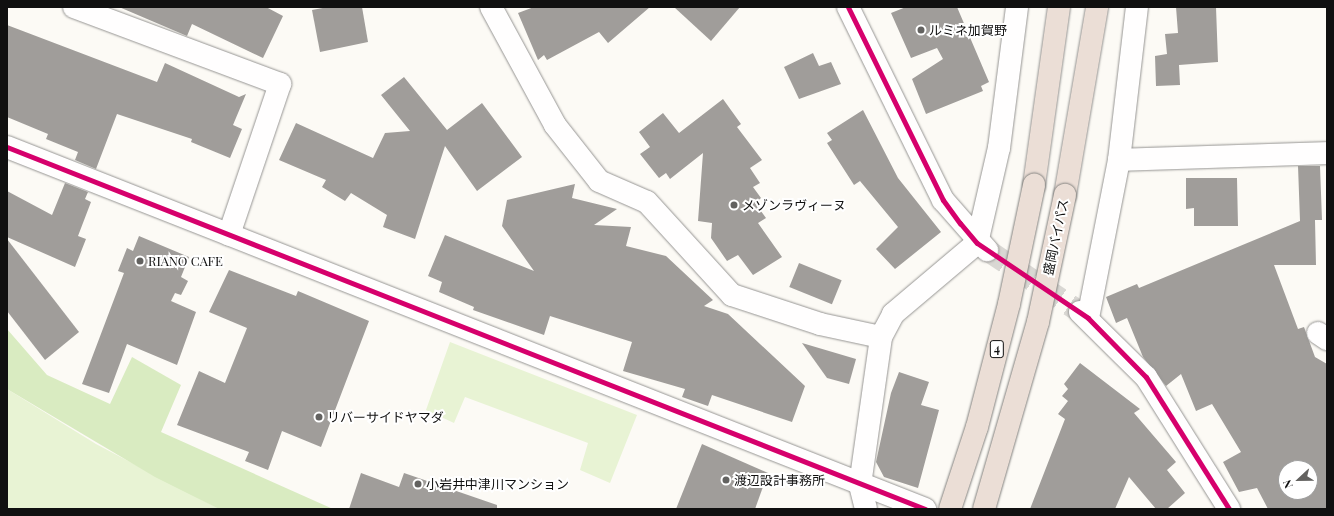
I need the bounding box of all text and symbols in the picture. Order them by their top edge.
place label: ルミネ加賀野 [929,22,1007,38]
marker: ルミネ加賀野 [916,25,926,35]
place label: メゾンラヴィーヌ [742,197,846,213]
street label: 盛岡バイパス [1040,197,1072,277]
marker: メゾンラヴィーヌ [729,200,739,210]
place label: RIANO CAFE [148,253,223,269]
marker: RIANO CAFE [135,256,145,266]
road number: 4 [989,339,1005,359]
place label: リバーサイドヤマダ [327,409,444,425]
marker: リバーサイドヤマダ [314,412,324,422]
north arrow [1278,460,1318,500]
place label: 渡辺設計事務所 [734,472,825,488]
marker: 渡辺設計事務所 [721,475,731,485]
place label: 小岩井中津川マンション [426,476,569,492]
text: N [1279,478,1296,491]
marker: 小岩井中津川マンション [413,479,423,489]

